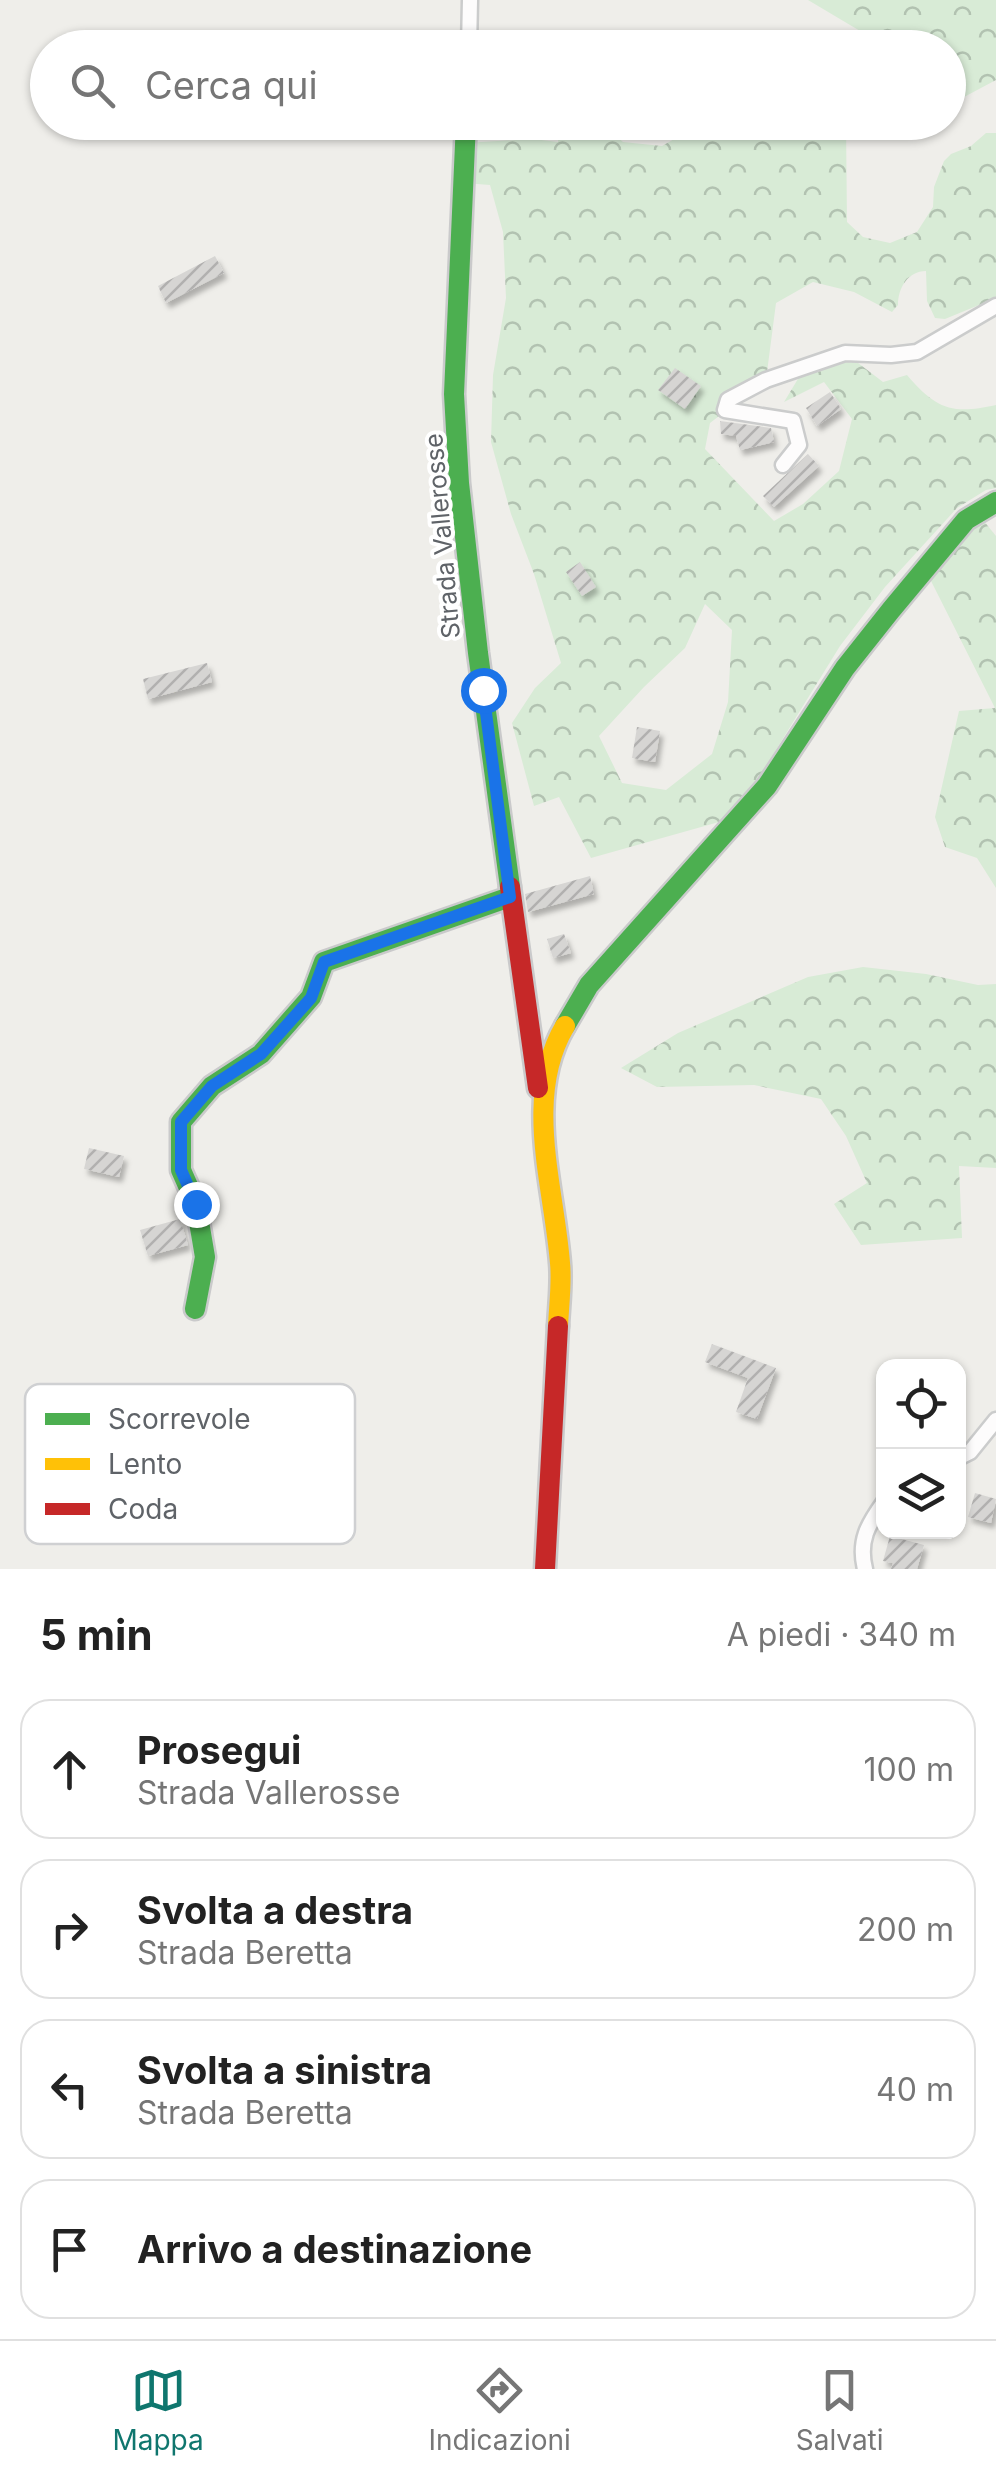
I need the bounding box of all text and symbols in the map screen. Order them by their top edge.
search box [30,30,966,140]
icon: search [65,58,120,113]
text: Cerca qui [145,62,318,108]
street label: Strada Vallerosse [418,432,466,640]
route start [461,668,507,714]
route end [174,1182,220,1228]
map controls [876,1359,966,1539]
button: locate [876,1359,966,1449]
legend [25,1384,355,1544]
text: Scorrevole [108,1402,251,1436]
text: Lento [108,1447,182,1481]
button: layers [876,1449,966,1539]
text: Coda [108,1492,178,1526]
text: 5 min [40,1609,153,1660]
text: A piedi · 340 m [727,1615,956,1654]
text: Prosegui [137,1727,301,1773]
icon: ahead [42,1742,97,1797]
text: 100 m [864,1750,954,1789]
text: Strada Vallerosse [137,1773,400,1812]
text: Svolta a destra [137,1887,413,1933]
icon: right [42,1902,97,1957]
text: 200 m [857,1910,954,1949]
text: Strada Beretta [137,1933,353,1972]
text: Svolta a sinistra [137,2047,432,2093]
icon: left [42,2062,97,2117]
text: 40 m [876,2070,954,2109]
text: Strada Beretta [137,2093,353,2132]
icon: arrive [42,2222,97,2277]
text: Arrivo a destinazione [137,2226,532,2272]
tab: Mappa [112,2363,204,2457]
tab: Indicazioni [429,2363,571,2457]
tab: Salvati [796,2363,884,2457]

